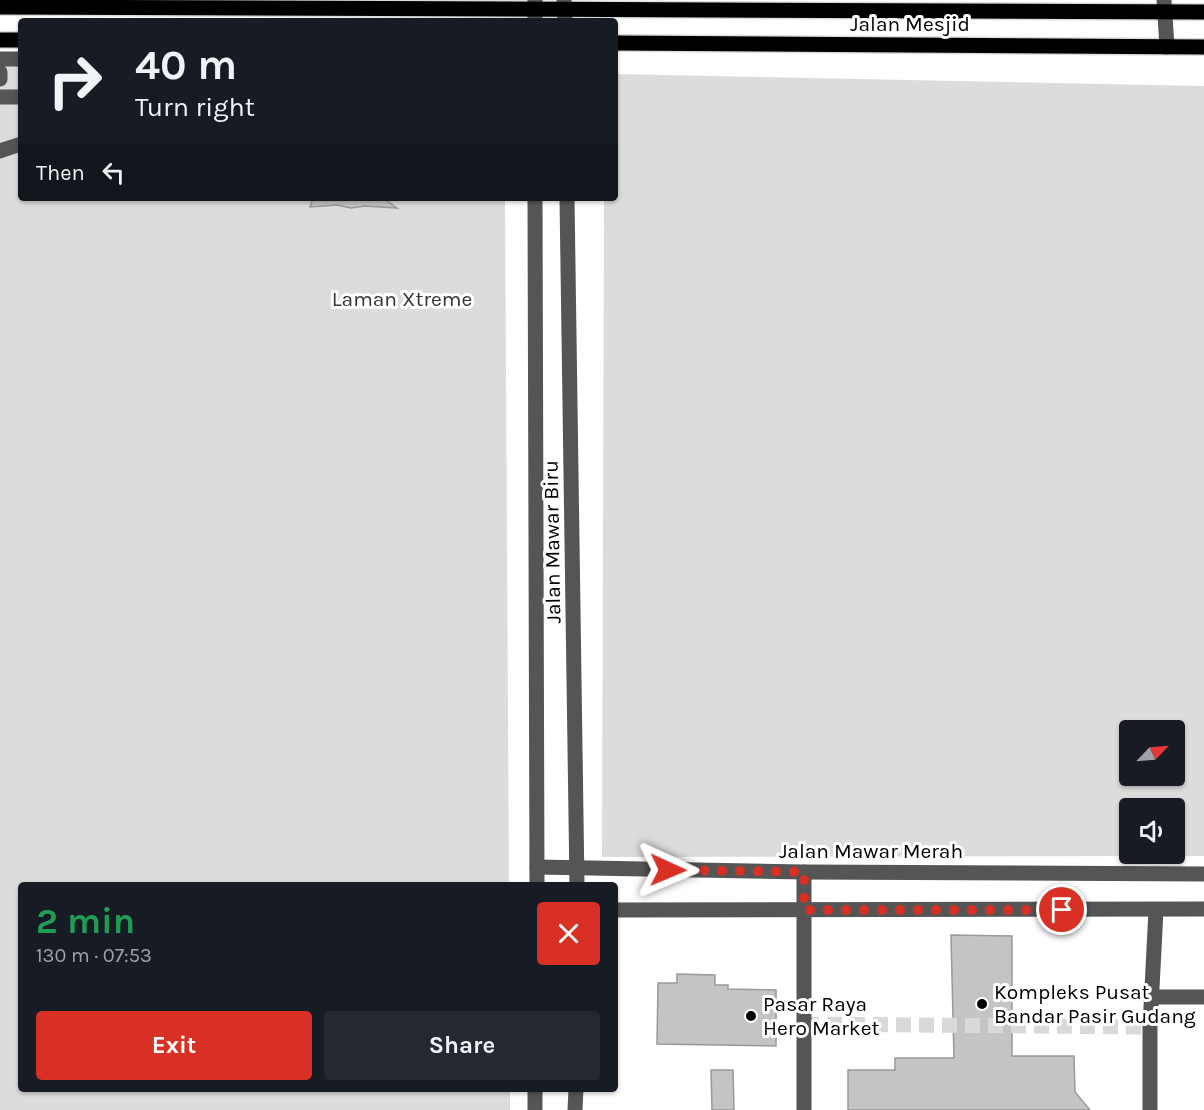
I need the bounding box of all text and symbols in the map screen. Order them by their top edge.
street label: Jalan Mesjid [850,12,970,36]
text: 40 m [135,40,237,90]
icon: right [36,42,114,120]
text: Turn right [135,91,255,123]
icon: left [97,156,130,189]
text: Then [36,160,85,186]
park label: Laman Xtreme [332,287,472,311]
street label: Jalan Mawar Biru [539,460,565,624]
north arrow [1119,720,1185,786]
map controls [1119,720,1185,864]
button: sound [1119,798,1185,864]
position arrow [636,838,700,902]
street label: Jalan Mawar Merah [779,839,963,863]
pin [1036,884,1087,935]
icon: arrive [1045,893,1078,926]
text: 2 min [36,900,135,942]
button: close [537,902,600,965]
text: 130 m · 07:53 [36,944,152,967]
place label: Kompleks Pusat Bandar Pasir Gudang [994,980,1196,1028]
place label: Pasar Raya Hero Market [763,992,879,1040]
marker: Kompleks Pusat Bandar Pasir Gudang [975,997,989,1011]
marker: Pasar Raya Hero Market [744,1009,758,1023]
button: Exit [36,1011,312,1080]
button: Share [324,1011,600,1080]

